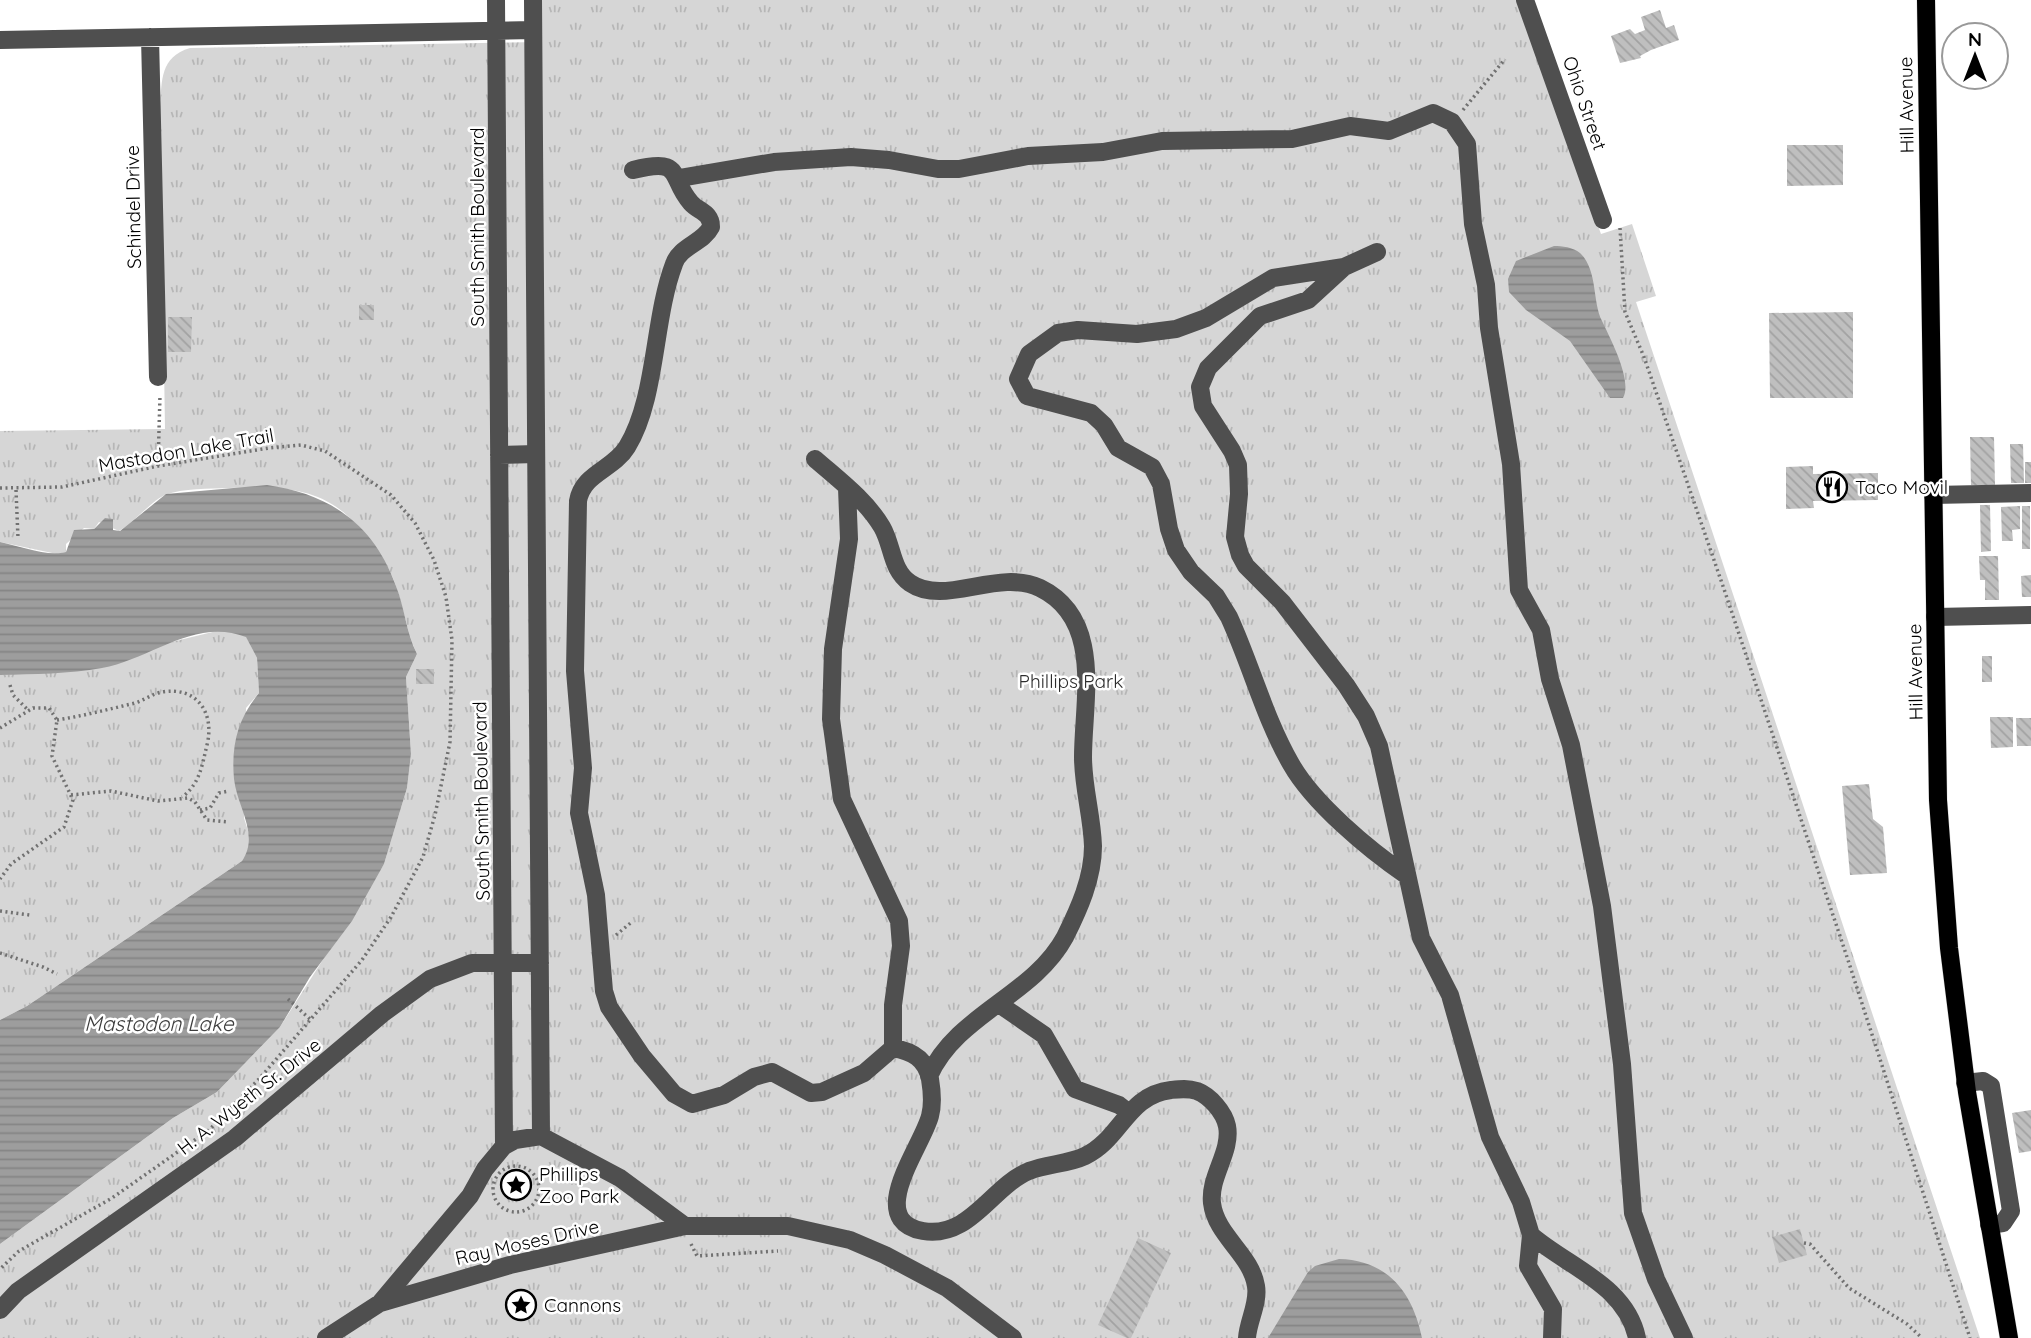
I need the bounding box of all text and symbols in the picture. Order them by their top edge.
north arrow [1940,21,2010,91]
text: N [1968,27,1982,51]
street label: Ohio Street [1558,53,1612,153]
street label: Hill Avenue [1893,56,1919,154]
street label: South Smith Boulevard [465,127,489,327]
street label: Schindel Drive [120,145,146,269]
street label: Mastodon Lake Trail [96,423,276,477]
restaurant icon: Taco Movil [1815,470,1849,504]
place label: Taco Movil [1855,475,1948,499]
street label: Hill Avenue [1902,623,1928,721]
park label: Phillips Park [1019,669,1123,693]
street label: South Smith Boulevard [467,701,495,901]
water label: Mastodon Lake [84,1010,235,1036]
street label: H. A. Wyeth Sr. Drive [172,1032,326,1160]
place label: Phillips Zoo Park [539,1162,620,1208]
place icon: Phillips Zoo Park [499,1168,533,1202]
street label: Ray Moses Drive [453,1214,601,1270]
place icon: Cannons [504,1288,538,1322]
place label: Cannons [544,1293,621,1317]

